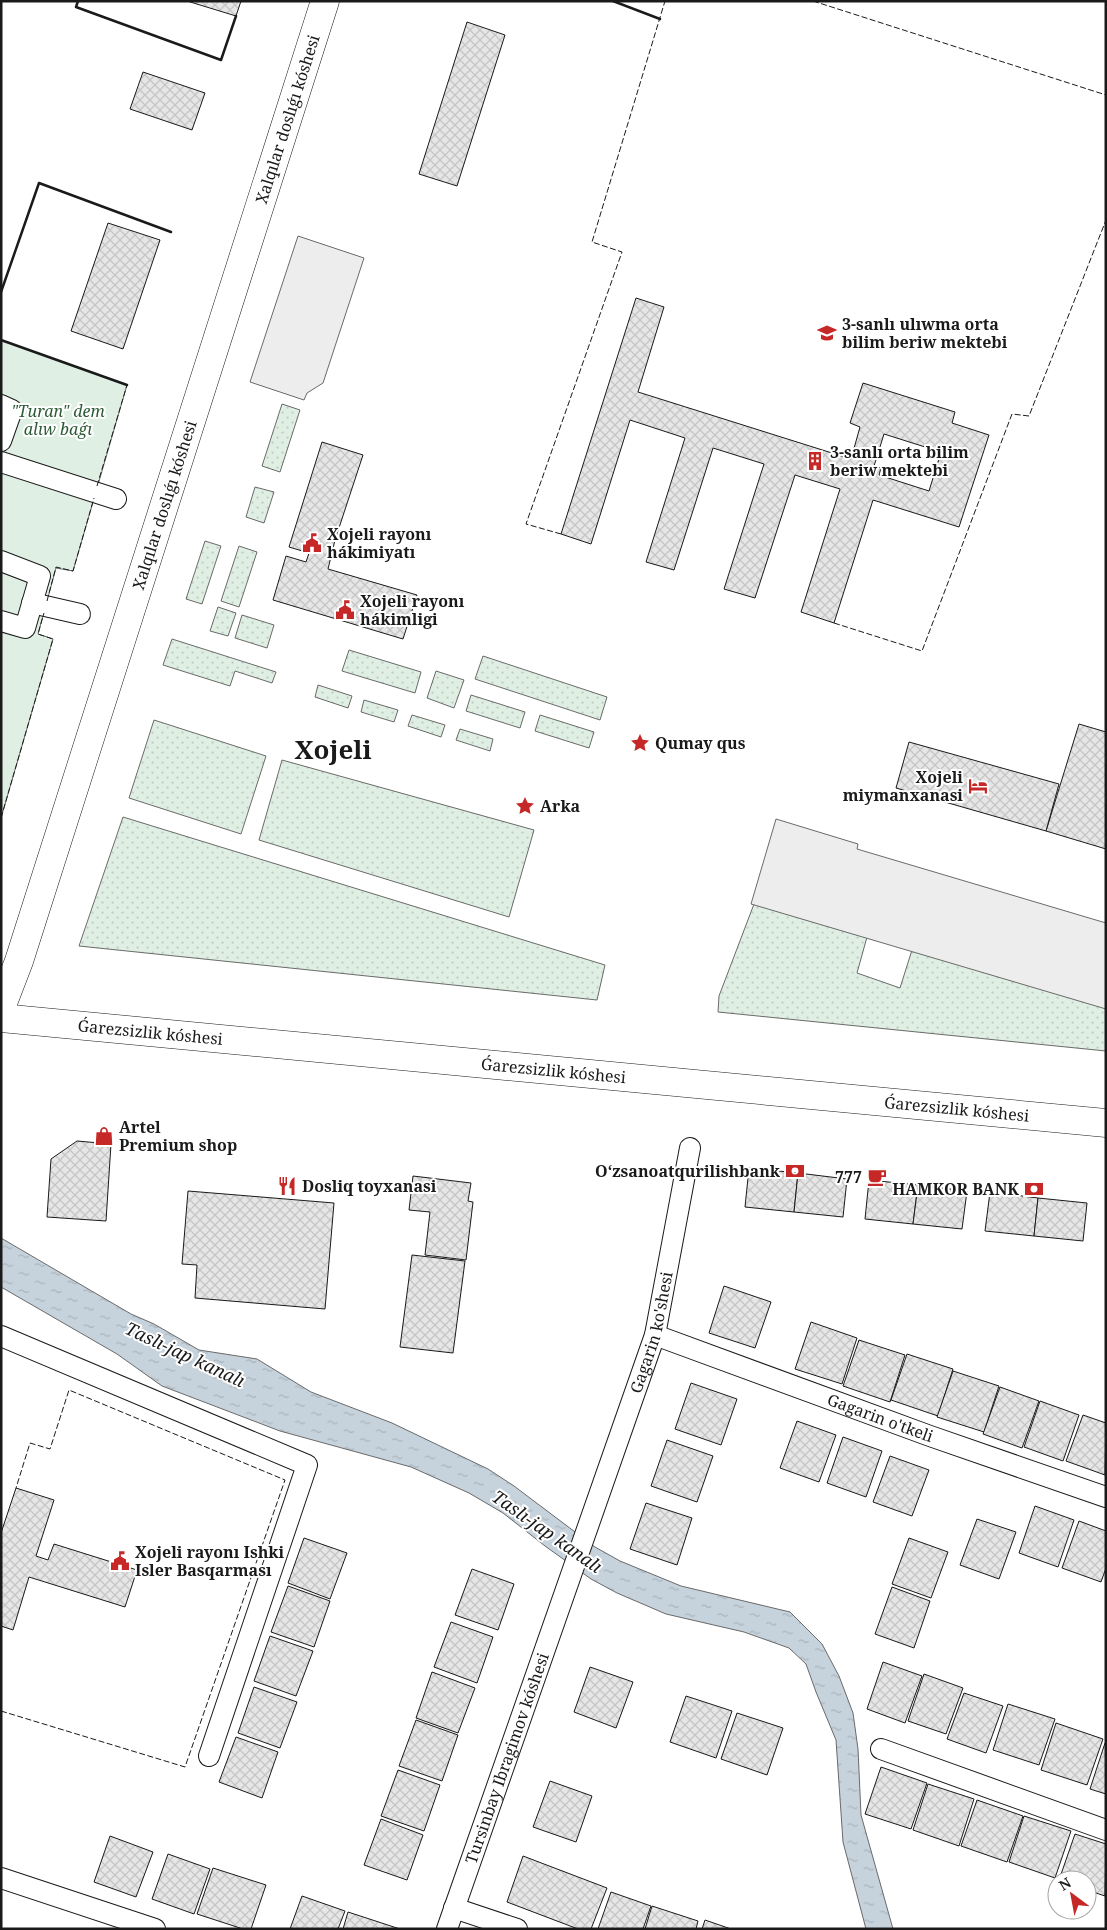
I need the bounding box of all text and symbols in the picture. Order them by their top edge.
street label: Xalqılar doslıǵı kóshesi [250,32,325,206]
place label: 3-sanlı ulıwma orta bilim beriw mektebi [842,313,1008,353]
school or university icon: 3-sanlı ulıwma orta bilim beriw mektebi [816,322,838,344]
park label: "Turan" dem alıw baǵı [11,400,105,440]
street label: Xalqılar doslıǵı kóshesi [127,418,202,592]
place label: 3-sanlı orta bilim beriw mektebi [830,441,969,481]
building icon: 3-sanlı orta bilim beriw mektebi [804,450,826,472]
place label: Xojeli rayonı hákimiyatı [327,523,432,563]
public building icon: Xojeli rayonı hákimiyatı [301,532,323,554]
place label: Xojeli rayonı hákimligi [360,590,465,630]
public building icon: Xojeli rayonı hákimligi [334,599,356,621]
district label: Xojeli [294,731,372,767]
place icon: Qumay qus [629,732,651,754]
place label: Qumay qus [655,732,746,754]
place label: Xojeli miymanxanasi [843,766,963,806]
hotel icon: Xojeli miymanxanasi [967,775,989,797]
place icon: Arka [514,795,536,817]
place label: Arka [540,795,581,817]
street label: Ǵarezsizlik kóshesi [77,1014,224,1050]
street label: Ǵarezsizlik kóshesi [480,1053,627,1088]
street label: Ǵarezsizlik kóshesi [883,1091,1030,1127]
place label: Artel Premium shop [119,1116,237,1156]
shop icon: Artel Premium shop [93,1125,115,1147]
place label: Oʻzsanoatqurilishbank [595,1160,781,1182]
bank icon: Oʻzsanoatqurilishbank [784,1160,806,1182]
place label: 777 [835,1166,862,1188]
cafe icon: 777 [866,1166,888,1188]
restaurant icon: Dosliq toyxanasi [276,1175,298,1197]
place label: Dosliq toyxanasi [302,1175,437,1197]
place label: HAMKOR BANK [892,1178,1019,1200]
bank icon: HAMKOR BANK [1023,1178,1045,1200]
street label: Gagarin ko'shesi [624,1270,678,1396]
water label: Taslı-jap kanalı [122,1316,250,1393]
street label: Gagarin o'tkeli [824,1388,936,1447]
water label: Taslı-jap kanalı [488,1484,608,1578]
place label: Xojeli rayonı Ishki Isler Basqarması [135,1541,285,1581]
public building icon: Xojeli rayonı Ishki Isler Basqarması [109,1550,131,1572]
street label: Tursinbay Ibragimov kóshesi [460,1650,554,1867]
north arrow [1047,1870,1097,1920]
text: N [1055,1873,1075,1895]

